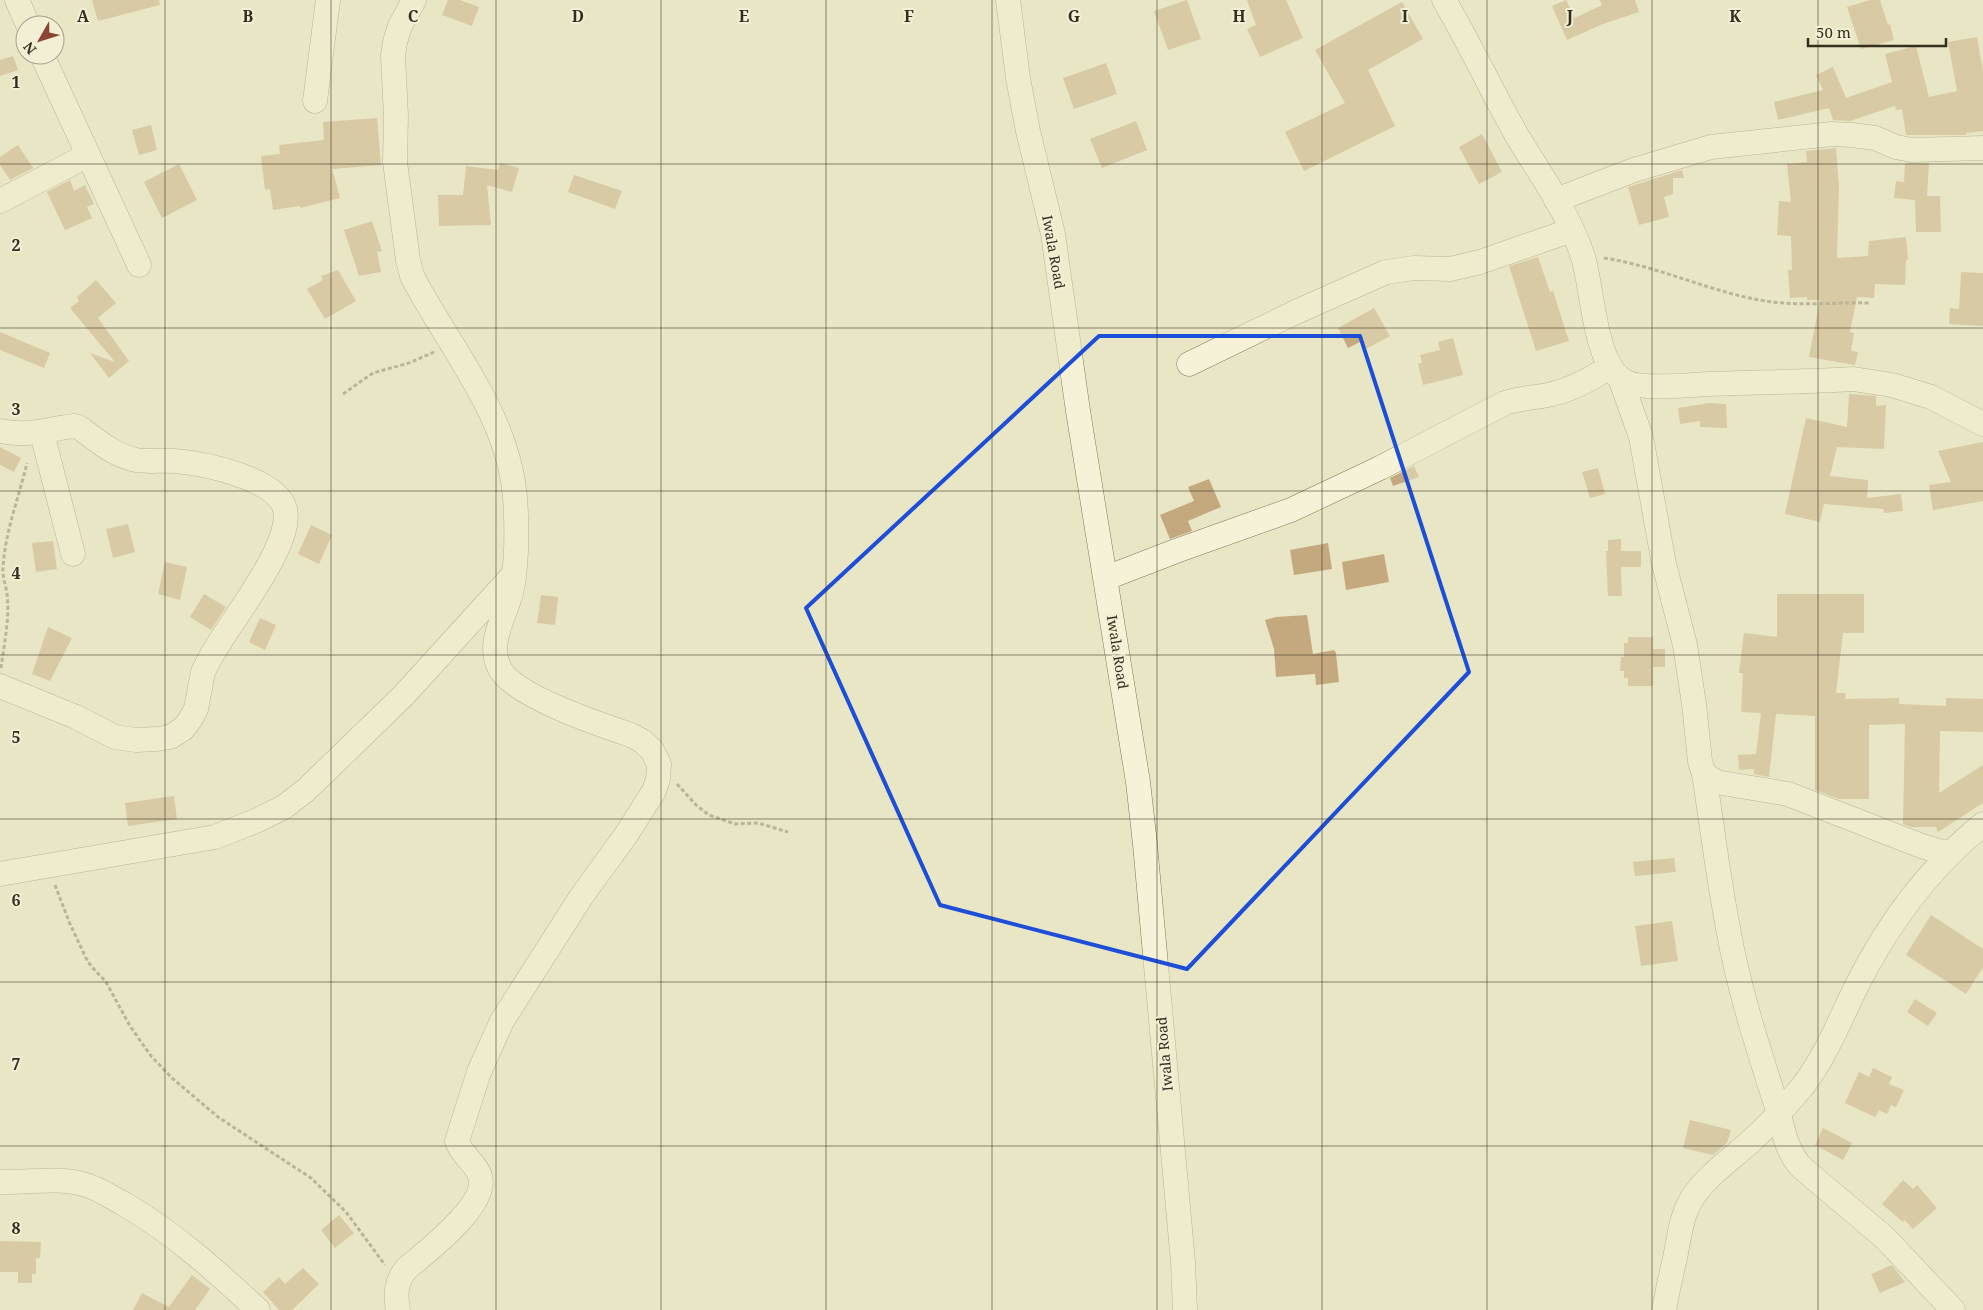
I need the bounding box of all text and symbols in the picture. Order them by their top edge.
text: A [77,5,90,27]
text: B [243,5,254,27]
text: C [408,5,419,27]
text: D [572,5,584,27]
text: E [739,5,749,27]
text: F [904,5,914,27]
text: G [1068,5,1080,27]
text: H [1232,5,1246,27]
text: I [1402,5,1408,27]
text: J [1566,5,1574,27]
text: K [1729,5,1741,27]
north arrow [15,15,65,65]
scale bar [1808,15,1946,47]
text: 50 m [1816,22,1851,42]
text: N [19,38,40,59]
text: 1 [11,71,21,93]
street label: Iwala Road [1038,214,1070,291]
text: 2 [11,234,21,256]
text: 3 [11,398,21,420]
text: 4 [11,562,21,584]
street label: Iwala Road [1103,614,1133,691]
text: 5 [11,726,21,748]
text: 6 [11,889,21,911]
street label: Iwala Road [1151,1016,1177,1092]
text: 7 [11,1053,21,1075]
text: 8 [11,1217,21,1239]

